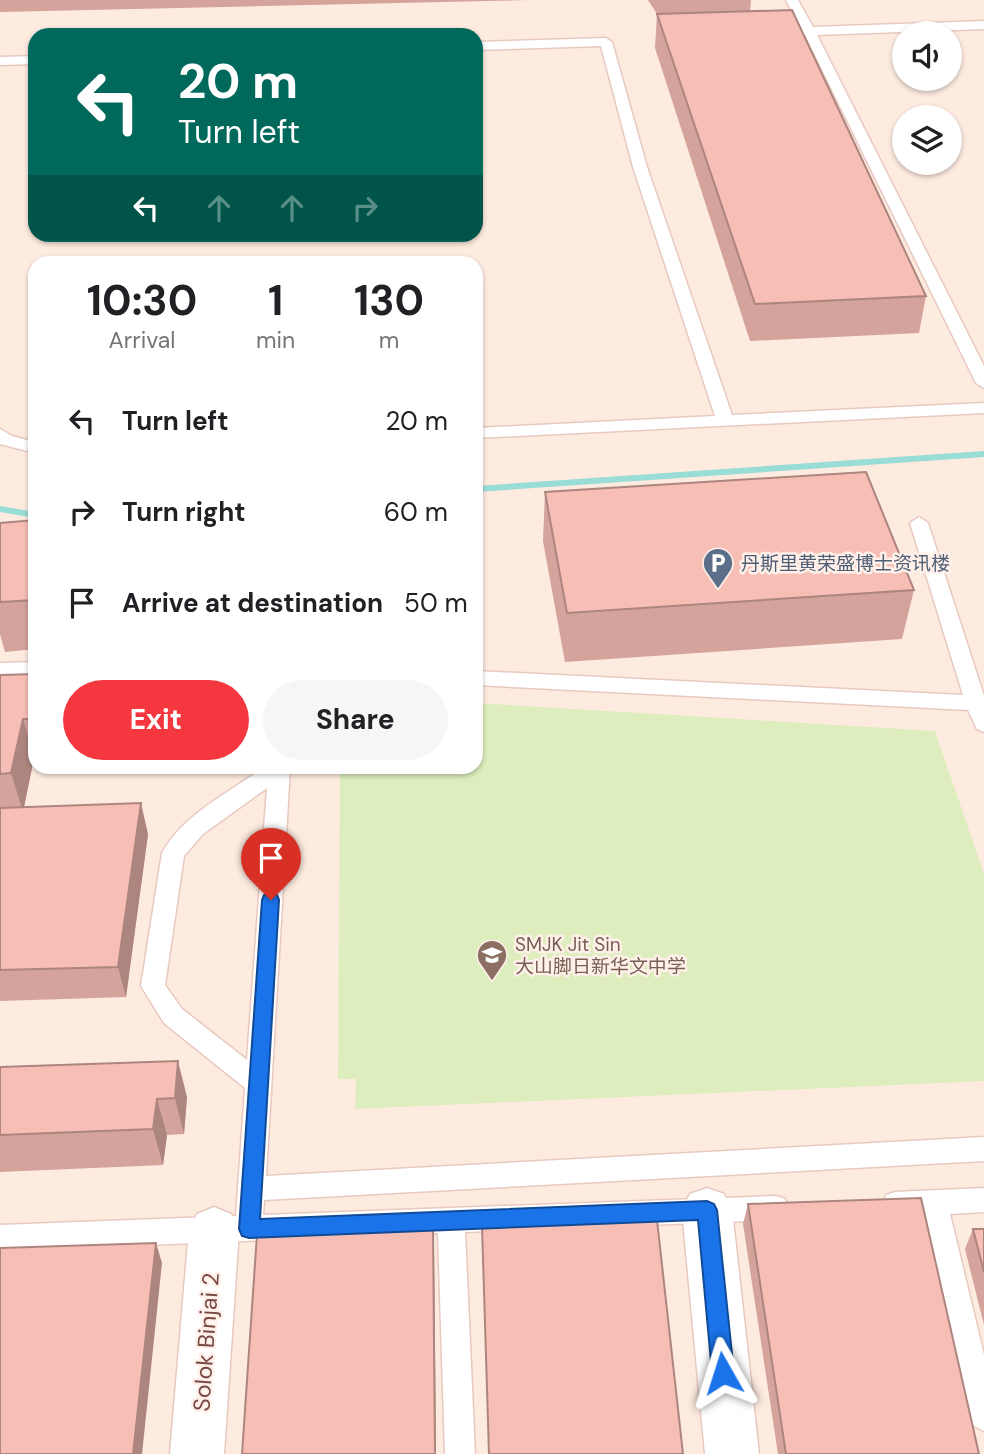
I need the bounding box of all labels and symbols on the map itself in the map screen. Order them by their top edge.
parking icon: 丹斯里黄荣盛博士资讯楼 [701,546,735,590]
place label: 丹斯里黄荣盛博士资讯楼 [741,551,950,576]
pin [241,828,301,900]
place label: SMJK Jit Sin 大山脚日新华文中学 [515,932,686,979]
school or university icon: SMJK Jit Sin 大山脚日新华文中学 [475,938,509,982]
street label: Solok Binjai 2 [186,1272,226,1412]
position arrow [686,1336,760,1410]

